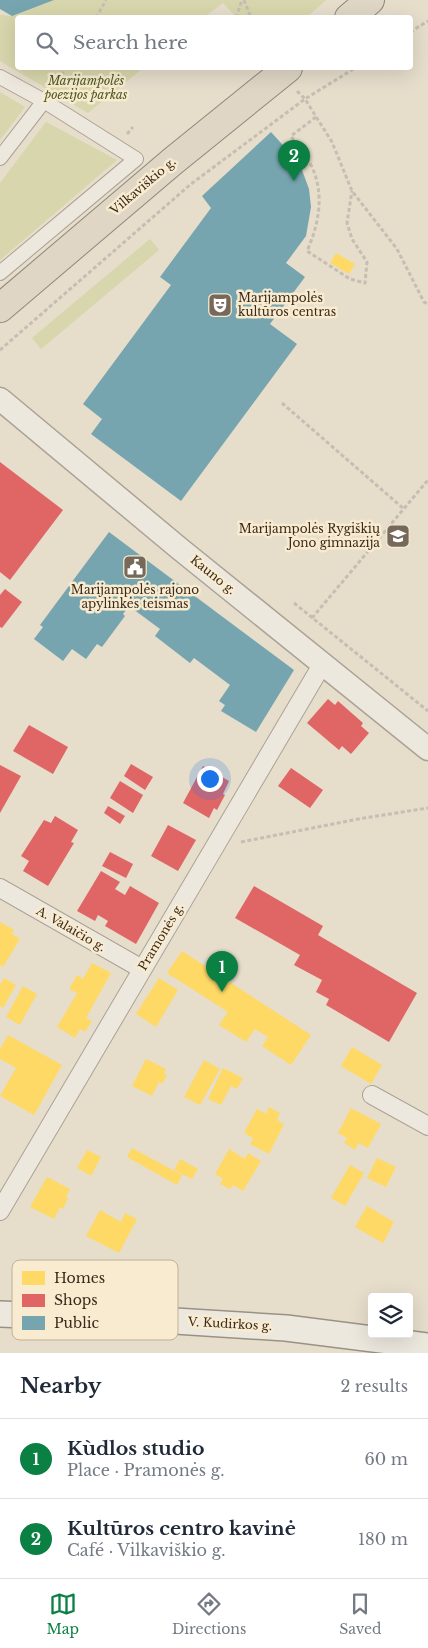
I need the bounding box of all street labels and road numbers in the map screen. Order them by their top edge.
street label: Vilkaviškio g. [106,154,179,218]
street label: Kauno g. [188,552,239,597]
street label: Pramonės g. [135,900,187,973]
street label: A. Valaičio g. [33,902,108,954]
street label: V. Kudirkos g. [187,1314,273,1333]

